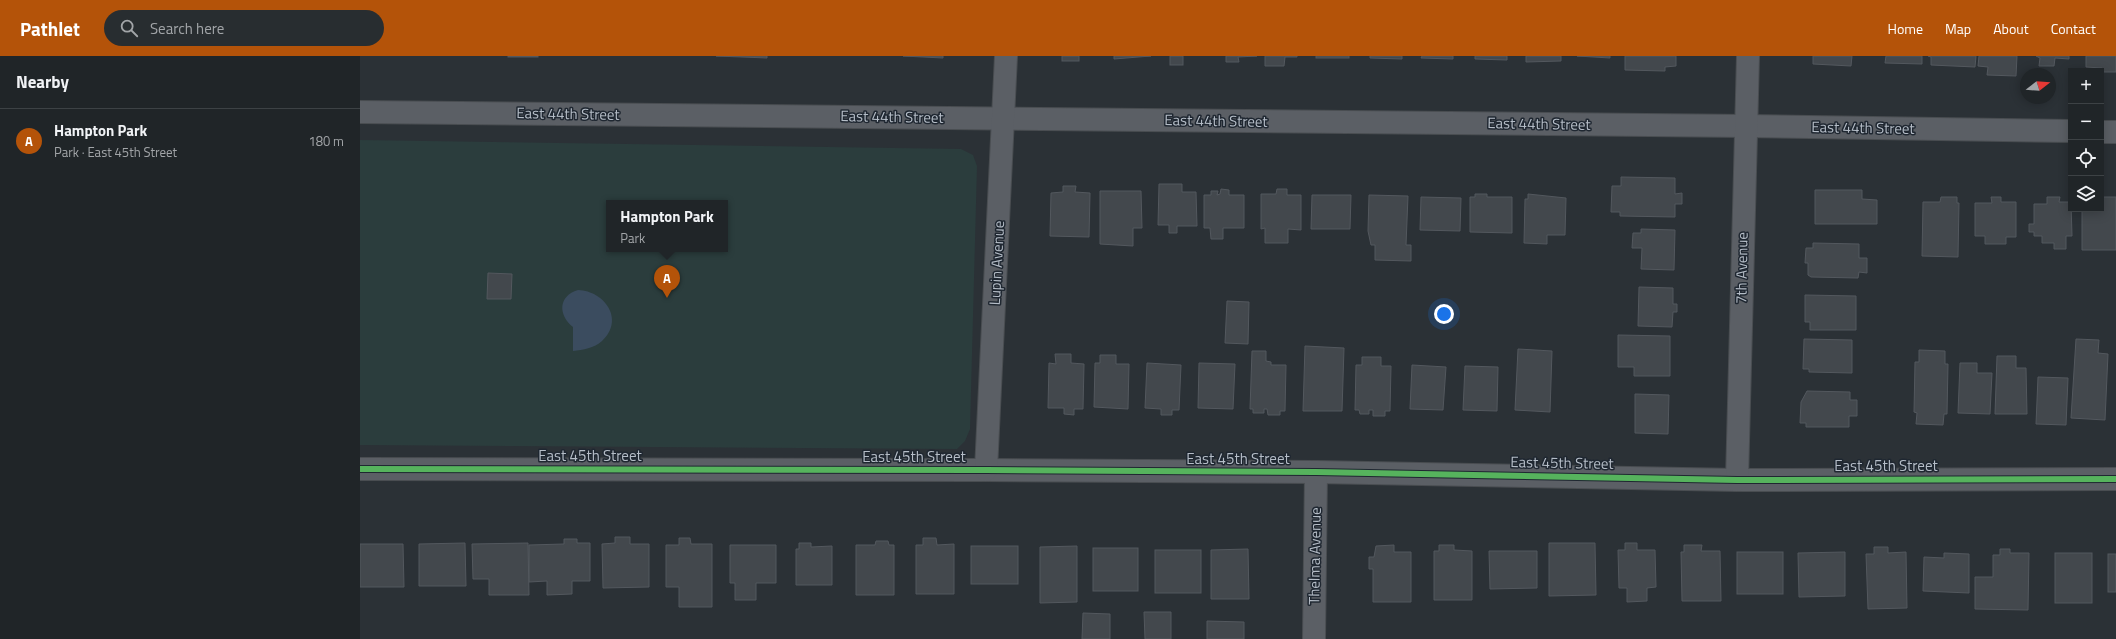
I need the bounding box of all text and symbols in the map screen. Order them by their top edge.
search box [104,10,384,46]
text: Pathlet [20,14,80,43]
icon: search [118,17,140,39]
text: Search here [150,17,224,40]
text: Home [1888,18,1923,39]
text: Map [1945,18,1971,39]
text: About [1993,18,2029,39]
text: Contact [2051,18,2096,39]
north arrow [2020,68,2056,104]
map controls [2068,68,2104,212]
button: + [2068,68,2104,104]
text: Nearby [16,69,69,95]
street label: East 44th Street [516,101,621,126]
street label: East 44th Street [840,104,945,129]
button: − [2068,104,2104,140]
street label: East 44th Street [1164,108,1269,133]
street label: East 44th Street [1487,111,1592,136]
street label: East 44th Street [1811,115,1916,140]
text: Hampton Park [54,119,147,142]
text: A [25,131,33,151]
text: 180 m [308,131,344,151]
button: locate [2068,140,2104,176]
text: Park · East 45th Street [54,142,177,162]
button: layers [2068,176,2104,212]
popup [606,200,728,252]
text: Hampton Park [620,205,714,228]
street label: Lupin Avenue [983,220,1010,306]
text: Park [620,228,645,248]
street label: 7th Avenue [1729,232,1754,304]
pin: A [654,265,680,298]
your location [1434,304,1454,324]
street label: East 45th Street [538,444,642,467]
street label: East 45th Street [862,445,966,468]
street label: East 45th Street [1186,447,1290,470]
street label: East 45th Street [1510,450,1615,475]
street label: East 45th Street [1834,454,1938,477]
street label: Thelma Avenue [1302,507,1327,605]

